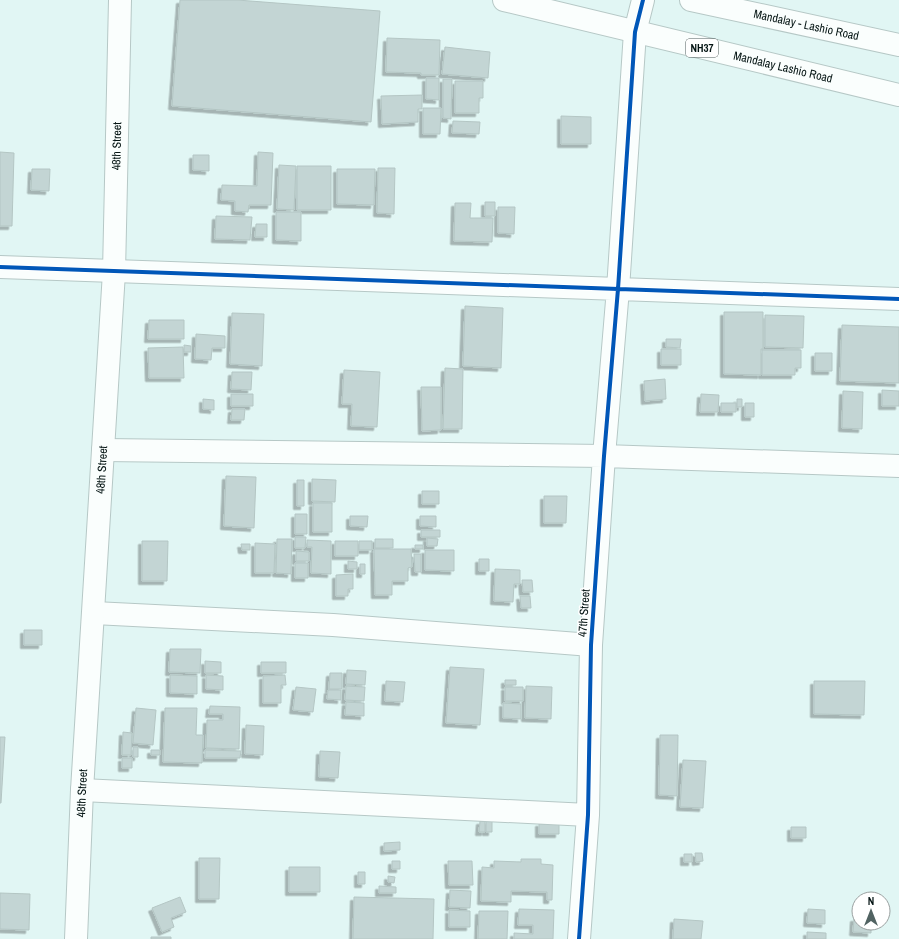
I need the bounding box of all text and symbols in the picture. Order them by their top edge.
street label: Mandalay - Lashio Road [752,6,861,44]
road number: NH37 [686,39,718,57]
street label: Mandalay Lashio Road [732,47,834,87]
street label: 48th Street [108,122,125,170]
street label: 48th Street [92,445,111,494]
street label: 47th Street [574,588,594,638]
street label: 48th Street [73,768,91,818]
north arrow [851,891,891,931]
text: N [868,894,874,908]

